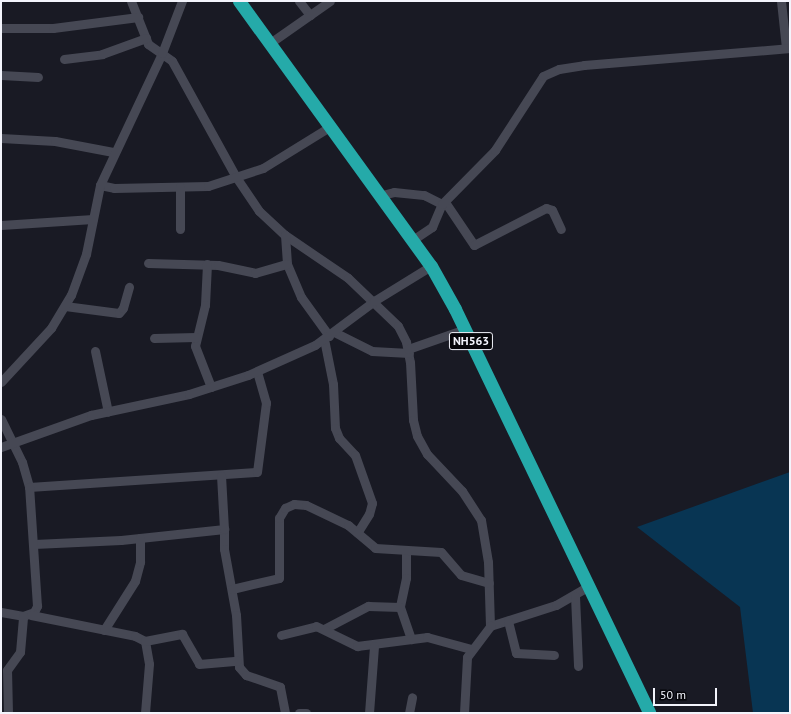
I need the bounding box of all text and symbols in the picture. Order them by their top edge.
road number: NH563 [448,331,494,351]
scale bar [655,680,719,706]
text: 50 m [660,687,686,702]

